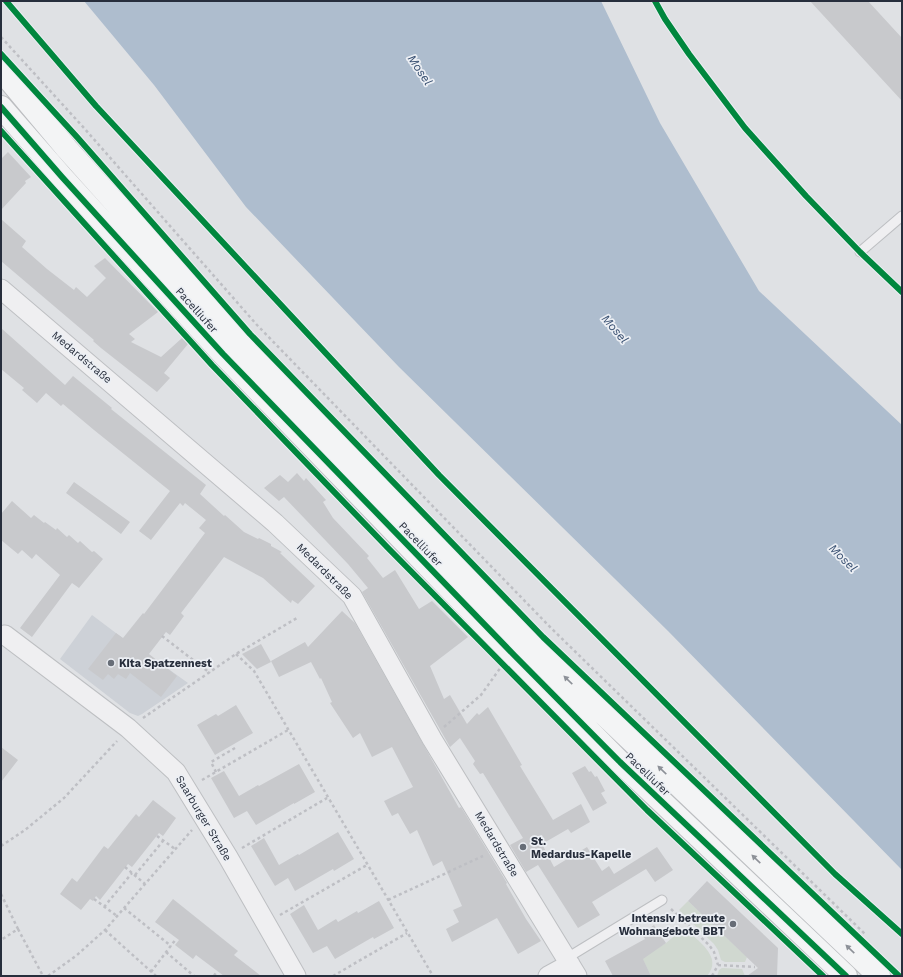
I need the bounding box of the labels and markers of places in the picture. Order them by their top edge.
place label: Kita Spatzennest [119,657,212,670]
marker: Kita Spatzennest [106,658,116,668]
place label: St. Medardus-Kapelle [531,835,631,861]
marker: St. Medardus-Kapelle [518,842,528,852]
place label: Intensiv betreute Wohnangebote BBT [619,912,725,938]
marker: Intensiv betreute Wohnangebote BBT [728,919,738,929]

